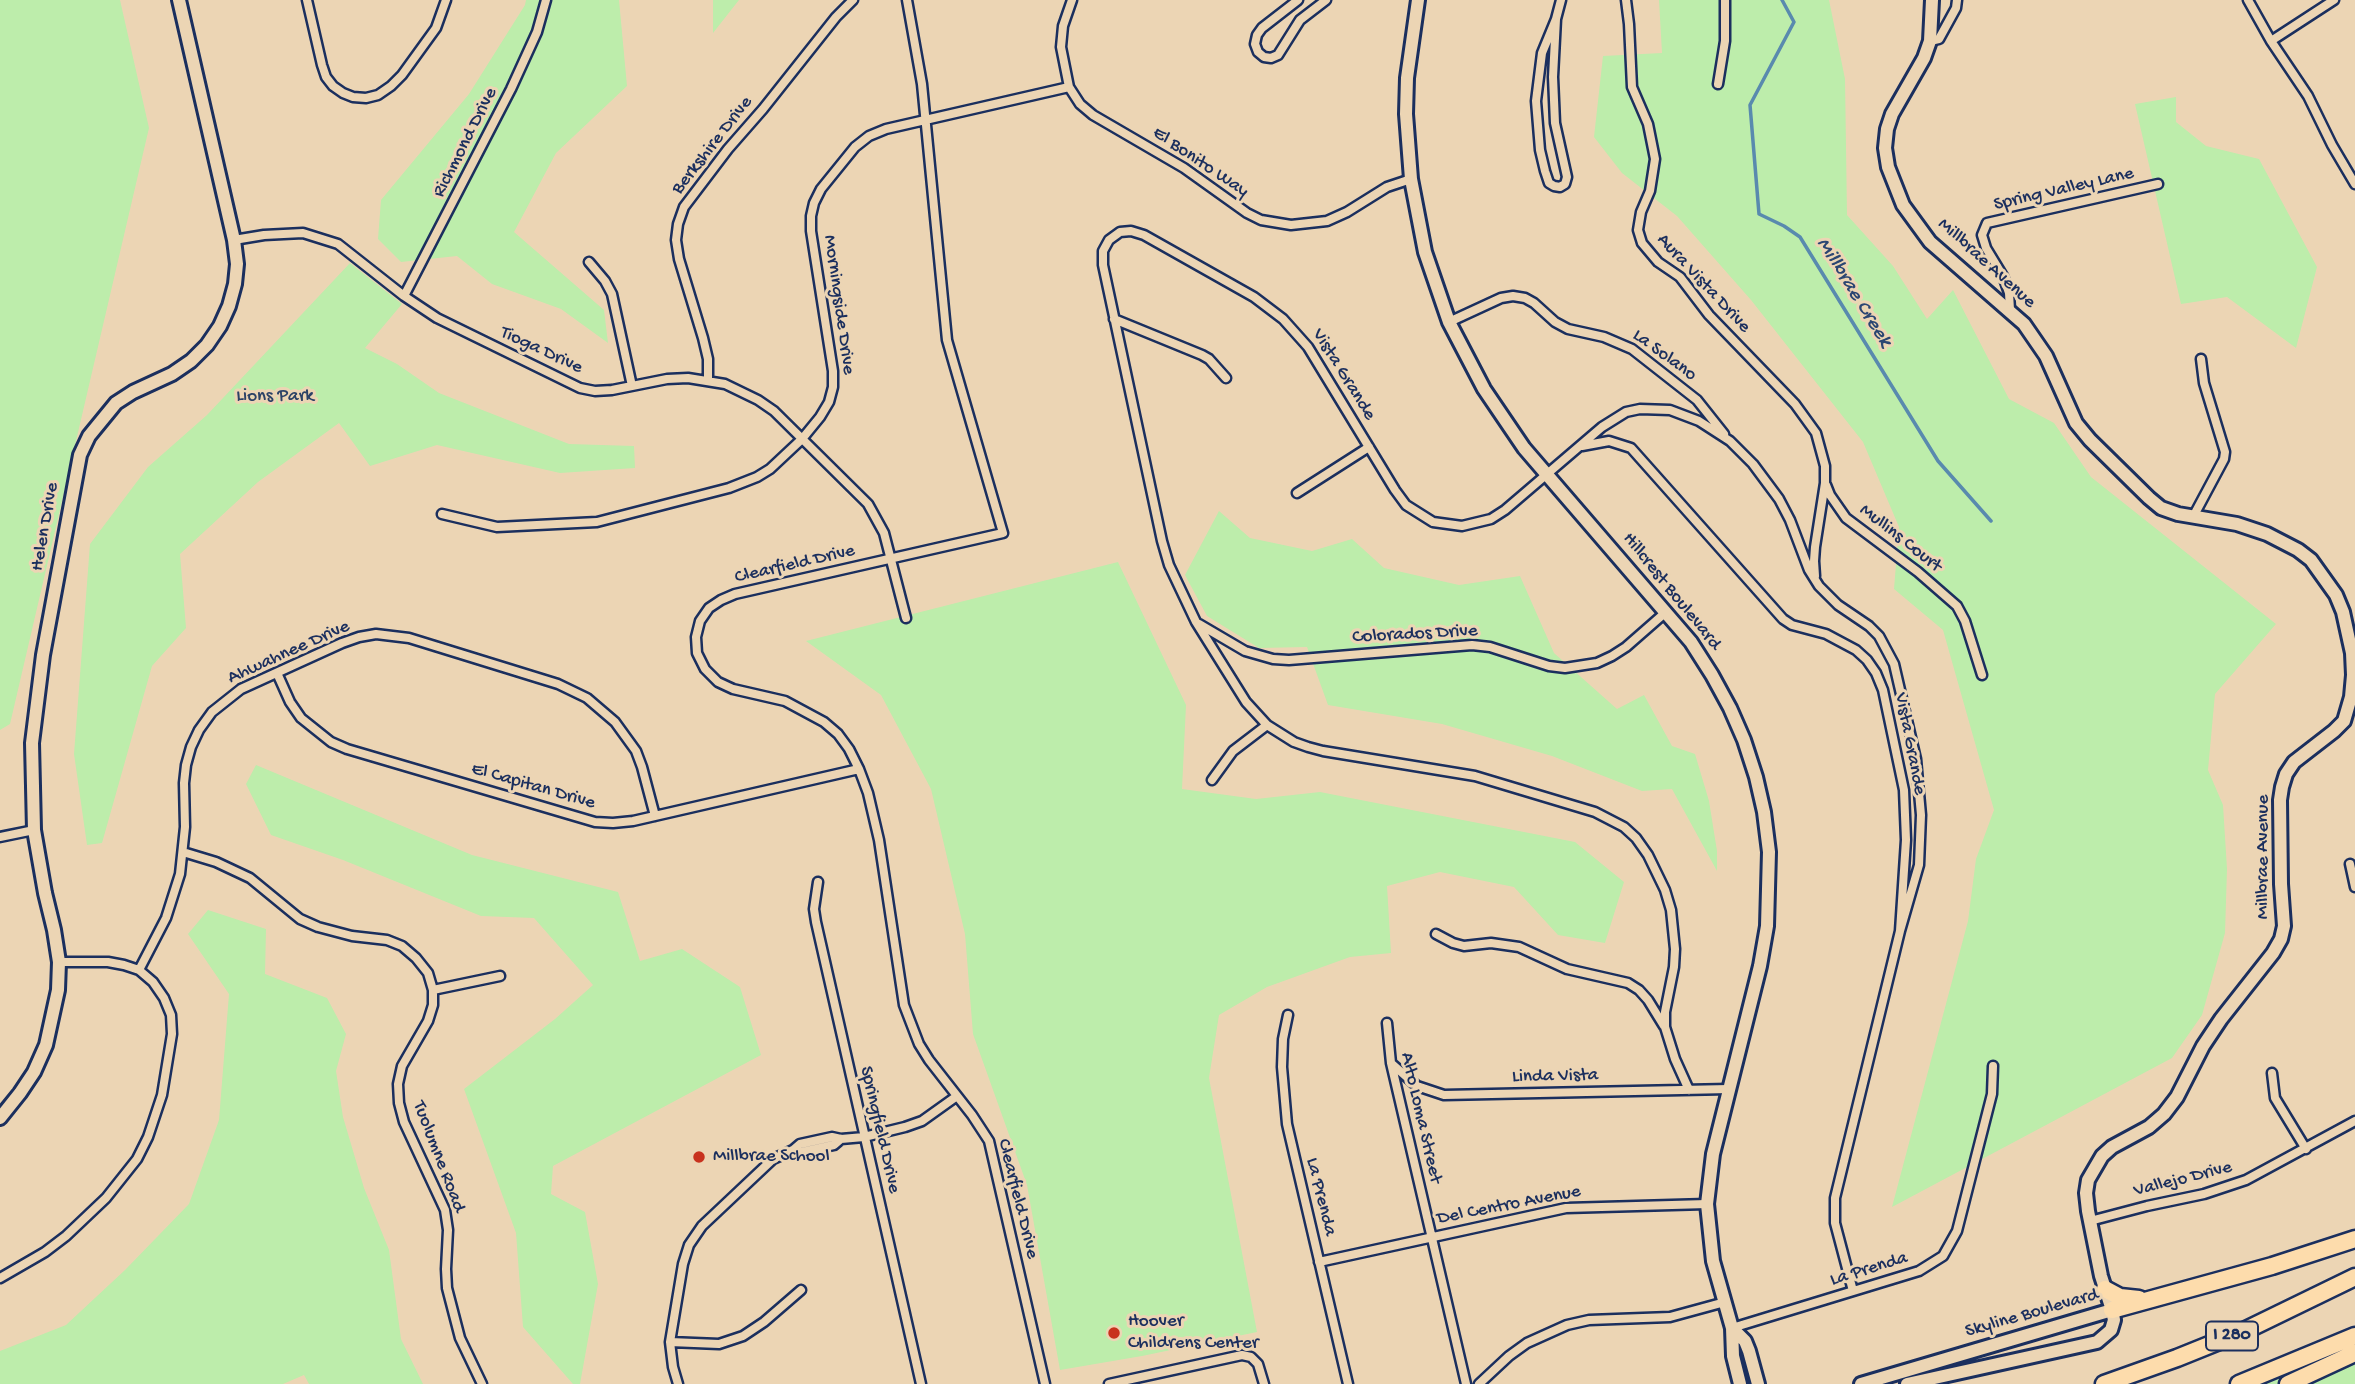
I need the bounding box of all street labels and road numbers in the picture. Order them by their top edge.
street label: Richmond Drive [429,84,503,202]
street label: Berkshire Drive [668,92,758,200]
street label: El Bonito Way [1147,122,1253,204]
street label: Spring Valley Lane [1992,163,2136,217]
street label: Millbrae Avenue [1932,214,2040,314]
street label: Aura Vista Drive [1651,229,1755,339]
street label: Morningside Drive [817,234,859,376]
street label: Tioga Drive [496,322,586,380]
street label: Vista Grande [1306,325,1380,425]
street label: La Solano [1627,325,1701,387]
street label: Helen Drive [27,481,65,573]
street label: Mullins Court [1854,500,1946,578]
street label: Hillcrest Boulevard [1617,529,1725,655]
street label: Clearfield Drive [733,540,857,590]
street label: Ahwahnee Drive [224,616,354,690]
street label: Colorados Drive [1352,620,1478,650]
street label: Vista Grande [1888,691,1930,797]
street label: El Capitan Drive [468,758,598,816]
street label: Millbrae Avenue [2253,795,2275,919]
street label: Alto Loma Street [1394,1050,1446,1186]
street label: Springfield Drive [853,1064,905,1196]
street label: Linda Vista [1512,1065,1598,1089]
street label: Tuolumne Road [406,1098,470,1216]
street label: Clearfield Drive [991,1137,1043,1261]
street label: La Prenda [1299,1156,1341,1238]
street label: Vallejo Drive [2131,1157,2235,1203]
street label: Del Centro Avenue [1435,1181,1583,1231]
street label: La Prenda [1828,1247,1910,1293]
street label: Skyline Boulevard [1963,1284,2101,1344]
road number: I 280 [2206,1322,2258,1350]

